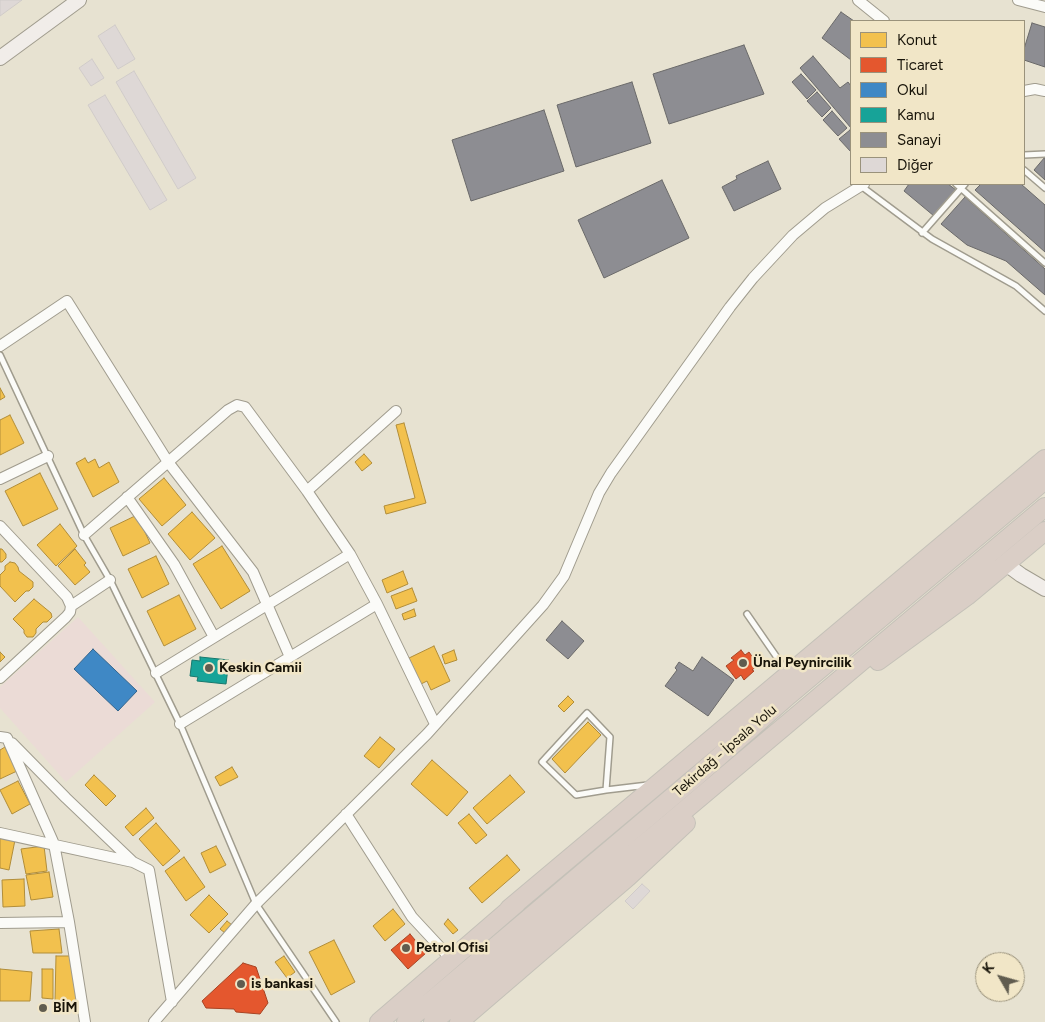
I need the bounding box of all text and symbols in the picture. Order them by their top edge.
legend [850,20,1025,185]
text: Konut [897,31,937,49]
text: Ticaret [897,56,943,74]
text: Okul [897,81,928,99]
text: Kamu [897,106,935,124]
text: Sanayi [897,131,941,149]
text: Diğer [897,156,933,174]
place label: Ünal Peynircilik [753,655,852,671]
marker: Ünal Peynircilik [737,657,749,669]
place label: Keskin Camii [219,660,302,676]
marker: Keskin Camii [203,662,215,674]
street label: Tekirdağ - İpsala Yolu [670,701,780,801]
place label: Petrol Ofisi [416,940,488,956]
marker: Petrol Ofisi [400,942,412,954]
north arrow [975,952,1025,1002]
text: K [979,959,998,977]
place label: is bankasi [251,976,313,992]
marker: is bankasi [235,978,247,990]
place label: BİM [53,1000,78,1016]
marker: BİM [37,1002,49,1014]

